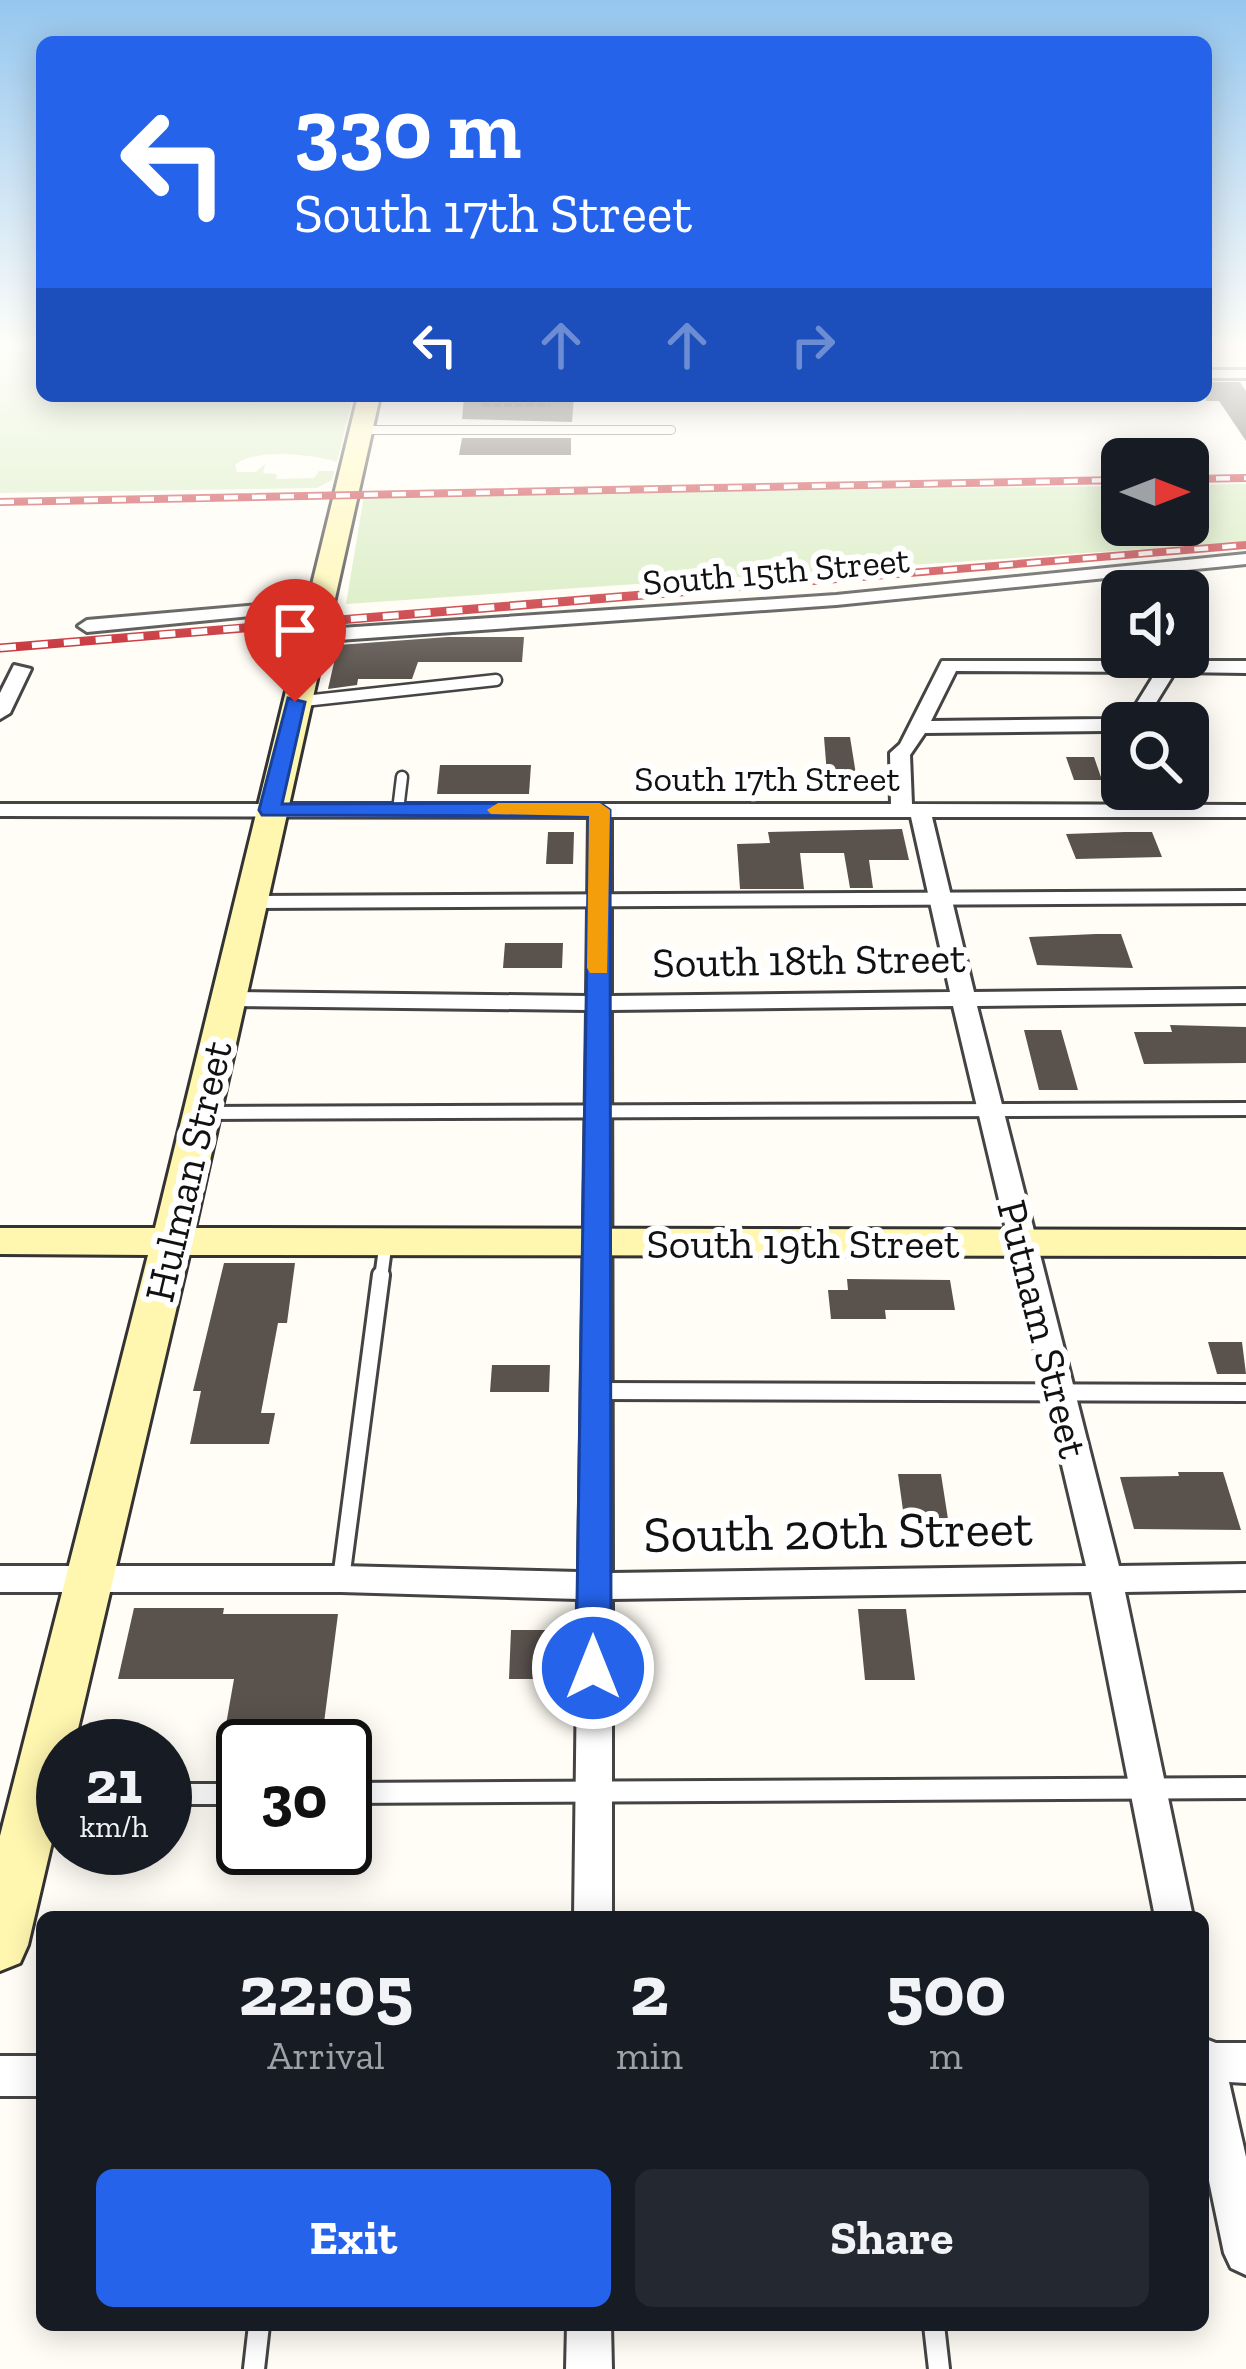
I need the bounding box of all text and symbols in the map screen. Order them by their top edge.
text: 330 m [294,79,521,180]
icon: left [96,84,252,240]
text: South 17th Street [294,181,692,246]
icon: left [402,312,468,378]
icon: ahead [528,312,594,378]
icon: ahead [654,312,720,378]
icon: right [780,312,846,378]
north arrow [1101,438,1209,546]
map controls [1101,438,1209,810]
street label: South 15th Street [641,538,912,604]
button: sound [1101,570,1209,678]
pin [244,579,346,702]
icon: arrive [262,597,328,663]
button: search [1101,702,1209,810]
street label: South 17th Street [634,757,900,800]
street label: South 18th Street [652,932,967,988]
street label: Hulman Street [133,1035,243,1307]
street label: Putnam Street [986,1195,1100,1464]
street label: South 19th Street [646,1218,960,1269]
street label: South 20th Street [643,1497,1033,1565]
position arrow [530,1605,656,1731]
speed limit sign: 30 [216,1719,372,1875]
text: 21 [86,1746,142,1818]
text: km/h [80,1809,148,1845]
text: 22:05 [239,1947,413,2033]
text: 2 [630,1947,669,2033]
text: 500 [886,1947,1006,2033]
text: Arrival [267,2032,385,2079]
text: min [616,2032,683,2079]
text: m [929,2032,963,2079]
button: Exit [96,2169,611,2307]
button: Share [635,2169,1149,2307]

